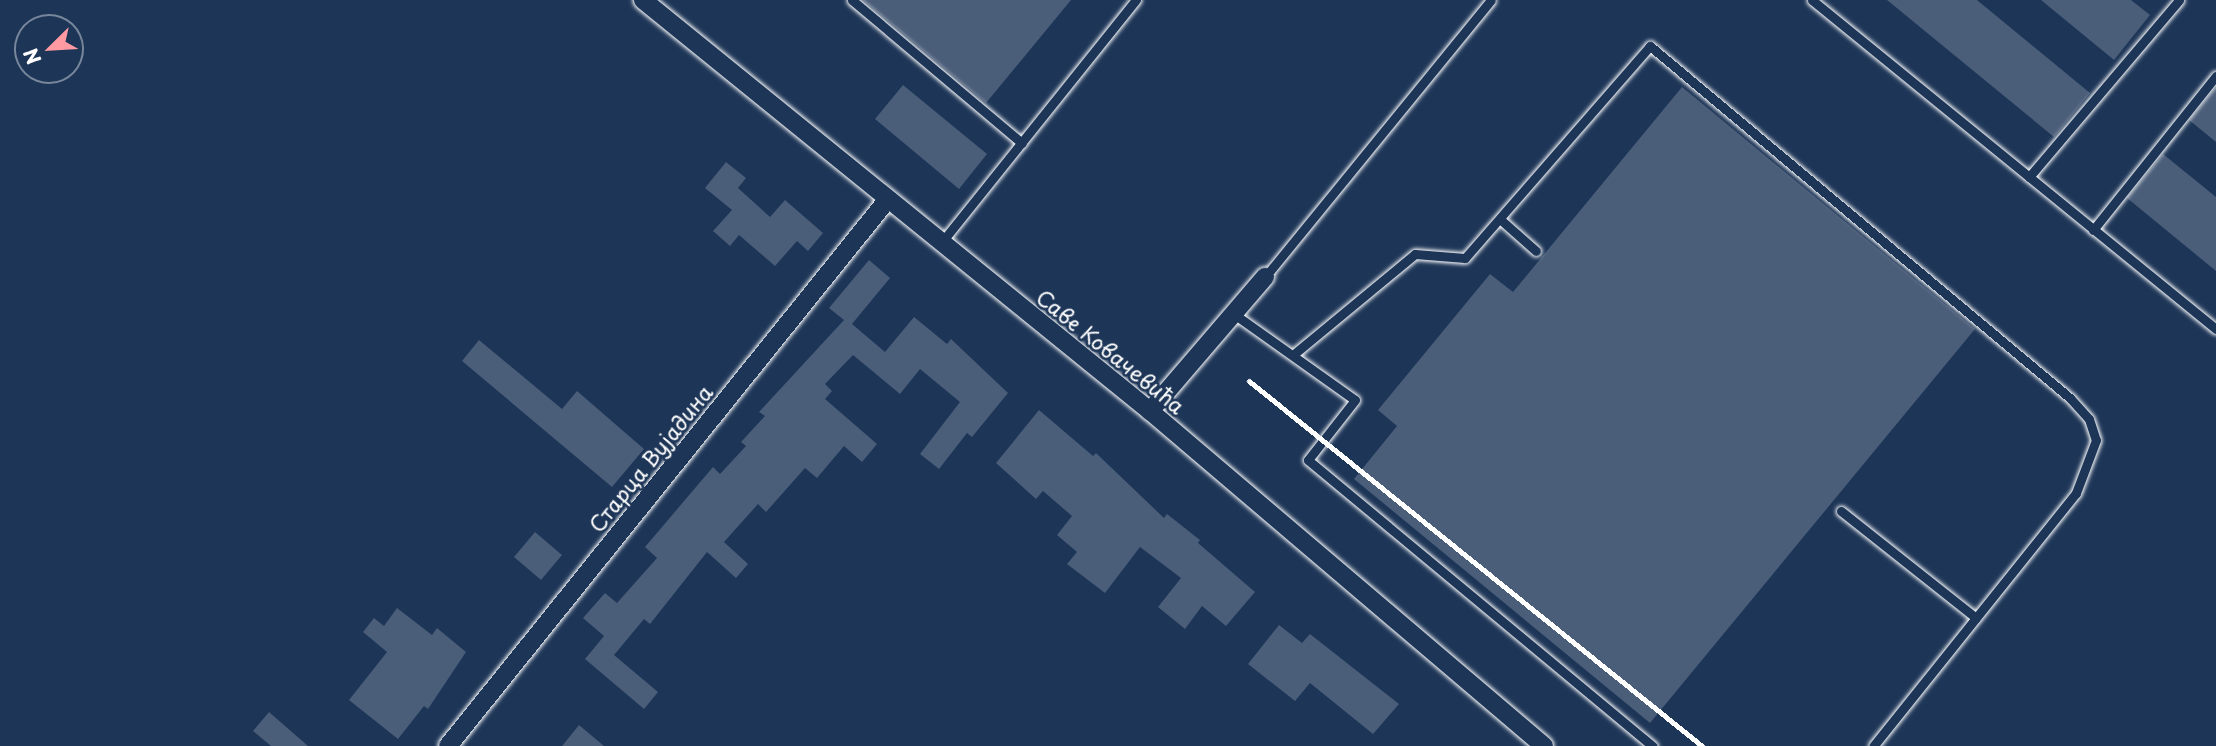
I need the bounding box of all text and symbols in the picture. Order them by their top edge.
north arrow [14,14,84,84]
text: N [16,44,47,69]
street label: Саве Ковачевића [1031,283,1191,419]
street label: Старца Вујадина [583,380,717,536]

